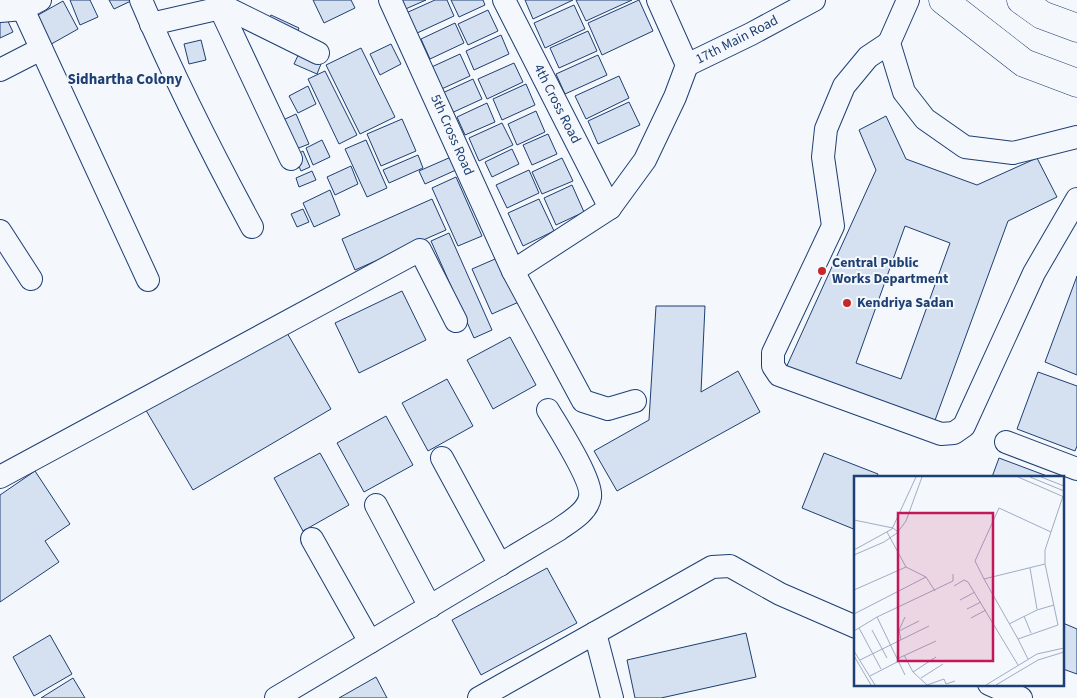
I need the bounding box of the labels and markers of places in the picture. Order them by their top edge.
place label: Central Public Works Department [832,253,949,289]
marker: Central Public Works Department [816,265,828,277]
place label: Kendriya Sadan [857,293,954,313]
marker: Kendriya Sadan [841,297,853,309]

